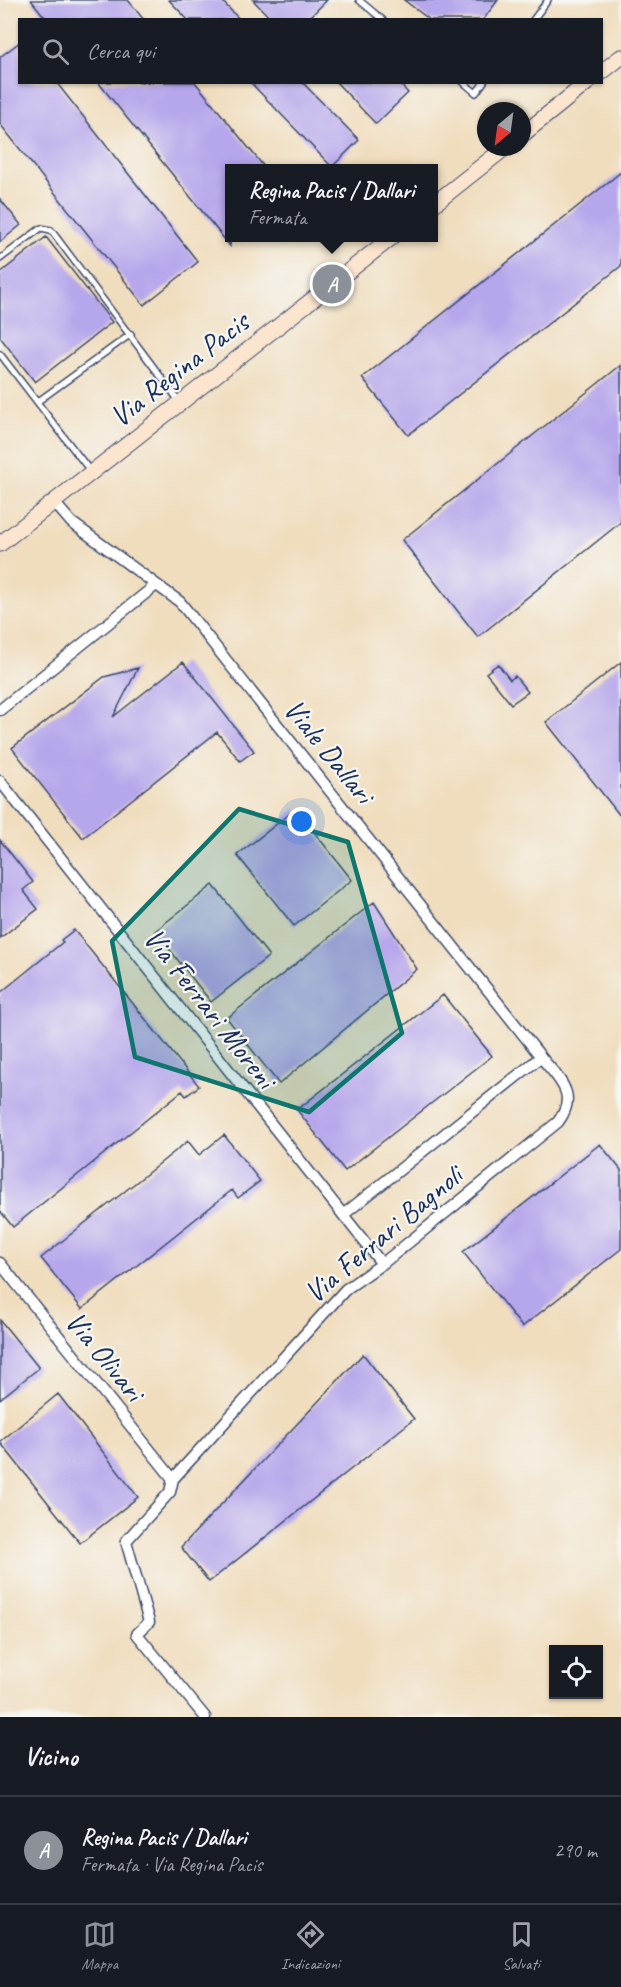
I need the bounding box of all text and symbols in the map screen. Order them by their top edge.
search box [18,18,603,84]
icon: search [39,35,72,68]
text: Cerca qui [87,37,155,65]
north arrow [477,102,531,156]
popup [225,164,438,242]
text: Regina Pacis / Dallari [249,177,414,205]
text: Fermata [249,205,306,230]
pin: A [312,262,352,306]
street label: Via Regina Pacis [102,301,258,435]
street label: Viale Dallari [275,691,385,814]
your location [287,807,316,836]
street label: Via Ferrari Moreni [135,920,287,1099]
street label: Via Ferrari Bagnoli [296,1155,473,1311]
street label: Via Olivari [57,1303,155,1411]
map controls [549,1645,603,1699]
button: locate [549,1645,603,1699]
text: Vicino [24,1740,78,1773]
text: Regina Pacis / Dallari [81,1824,246,1852]
text: A [38,1838,49,1863]
text: 290 m [554,1838,597,1863]
text: Fermata · Via Regina Pacis [81,1852,262,1877]
tab: Mappa [81,1918,118,1974]
tab: Indicazioni [281,1918,340,1974]
tab: Salvati [502,1918,540,1974]

